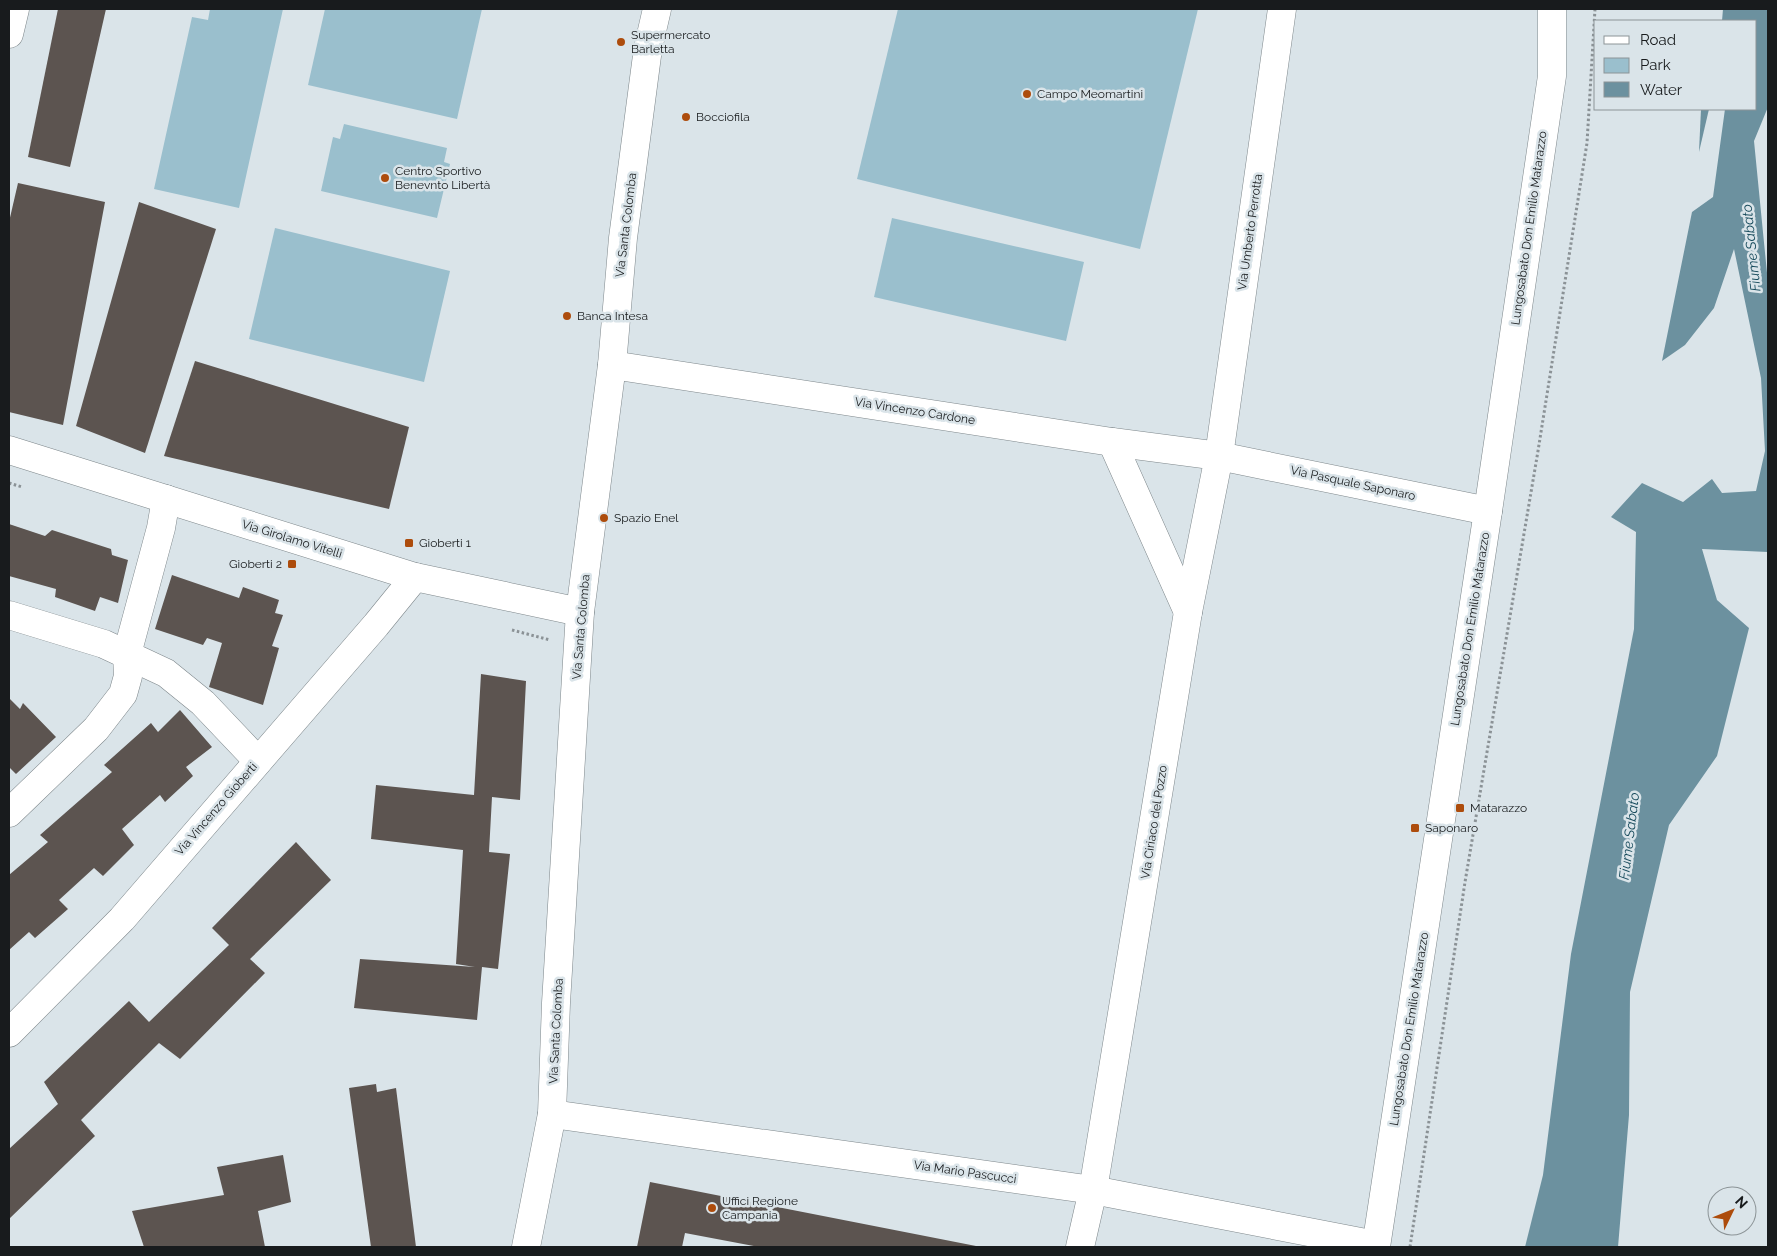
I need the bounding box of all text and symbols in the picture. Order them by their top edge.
legend [1594,20,1757,110]
place label: Supermercato Barletta [631,28,710,56]
text: Road [1640,31,1676,49]
marker: Supermercato Barletta [615,36,627,48]
text: Park [1640,56,1671,74]
text: Water [1640,81,1683,99]
place label: Campo Meomartini [1037,87,1143,101]
marker: Campo Meomartini [1021,88,1033,100]
place label: Bocciofila [696,110,750,124]
marker: Bocciofila [680,111,692,123]
street label: Lungosabato Don Emilio Matarazzo [1508,130,1550,326]
place label: Centro Sportivo Benevnto Libertà [395,164,490,192]
marker: Centro Sportivo Benevnto Libertà [379,172,391,184]
street label: Via Santa Colomba [613,172,639,278]
street label: Via Umberto Perrotta [1235,173,1265,291]
water label: Fiume Sabato [1738,204,1764,292]
place label: Banca Intesa [577,309,648,323]
marker: Banca Intesa [561,310,573,322]
street label: Via Vincenzo Cardone [854,395,976,427]
street label: Via Pasquale Saponaro [1289,463,1417,503]
place label: Spazio Enel [614,511,679,525]
marker: Spazio Enel [598,512,610,524]
street label: Via Girolamo Vitelli [240,517,344,561]
street label: Lungosabato Don Emilio Matarazzo [1448,531,1492,727]
place label: Gioberti 1 [419,536,471,550]
marker: Gioberti 1 [403,537,415,549]
place label: Gioberti 2 [229,557,282,571]
marker: Gioberti 2 [286,558,298,570]
street label: Via Santa Colomba [569,574,593,680]
street label: Via Vincenzo Gioberti [172,760,260,858]
street label: Via Ciriaco del Pozzo [1138,764,1170,880]
water label: Fiume Sabato [1616,792,1642,880]
place label: Matarazzo [1470,801,1527,815]
marker: Matarazzo [1454,802,1466,814]
place label: Saponaro [1425,821,1478,835]
marker: Saponaro [1409,822,1421,834]
street label: Lungosabato Don Emilio Matarazzo [1387,931,1431,1127]
street label: Via Santa Colomba [546,978,566,1084]
street label: Via Mario Pascucci [913,1158,1017,1186]
north arrow [1707,1186,1757,1236]
text: N [1732,1193,1751,1211]
place label: Uffici Regione Campania [722,1194,798,1222]
marker: Uffici Regione Campania [706,1202,718,1214]

